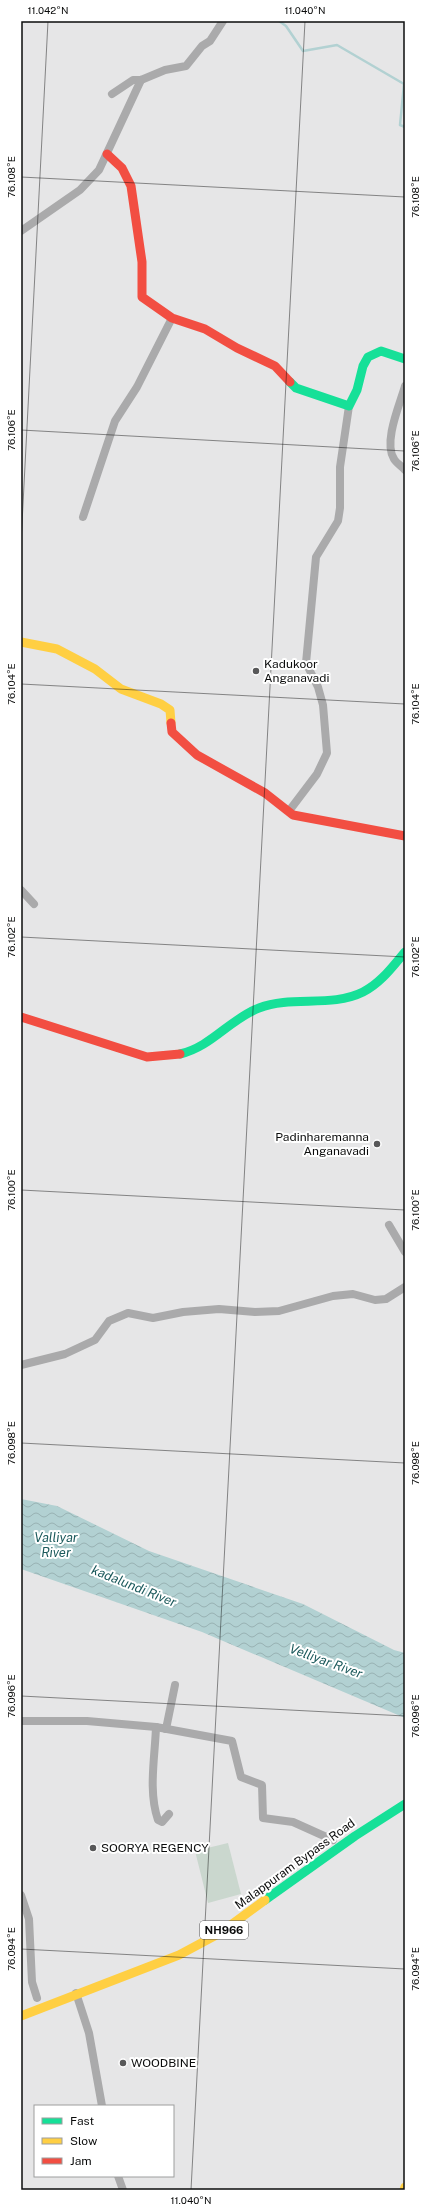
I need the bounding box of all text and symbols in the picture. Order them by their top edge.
text: 11.042°N [28,4,68,16]
text: 11.040°N [284,4,326,16]
text: 76.108°E [5,156,17,198]
text: 76.108°E [409,176,421,218]
text: 76.106°E [5,409,17,451]
text: 76.106°E [409,430,421,472]
place label: Kadukoor Anganavadi [264,657,329,685]
text: 76.104°E [5,663,17,705]
marker: Kadukoor Anganavadi [251,666,261,676]
text: 76.104°E [409,683,421,725]
text: 76.102°E [5,916,17,958]
text: 76.102°E [409,936,421,978]
place label: Padinharemanna Anganavadi [275,1130,369,1158]
marker: Padinharemanna Anganavadi [372,1139,382,1149]
text: 76.100°E [5,1169,17,1211]
text: 76.100°E [409,1189,421,1231]
text: 76.098°E [5,1421,17,1465]
text: 76.098°E [409,1441,421,1485]
water label: Valliyar River [34,1530,78,1560]
water label: kadalundi River [89,1562,179,1610]
water label: Velliyar River [287,1641,365,1681]
text: 76.096°E [5,1674,17,1718]
text: 76.096°E [409,1694,421,1738]
street label: Malappuram Bypass Road [232,1816,358,1912]
place label: SOORYA REGENCY [101,1841,209,1855]
marker: SOORYA REGENCY [88,1843,98,1853]
road number: NH966 [200,1921,248,1939]
text: 76.094°E [5,1927,17,1971]
text: 76.094°E [409,1947,421,1991]
place label: WOODBINE [131,2056,196,2070]
marker: WOODBINE [118,2058,128,2068]
legend [34,2105,174,2177]
text: Fast [70,2114,95,2128]
text: Slow [70,2134,98,2148]
text: Jam [70,2154,92,2168]
text: 11.040°N [170,2194,212,2206]

